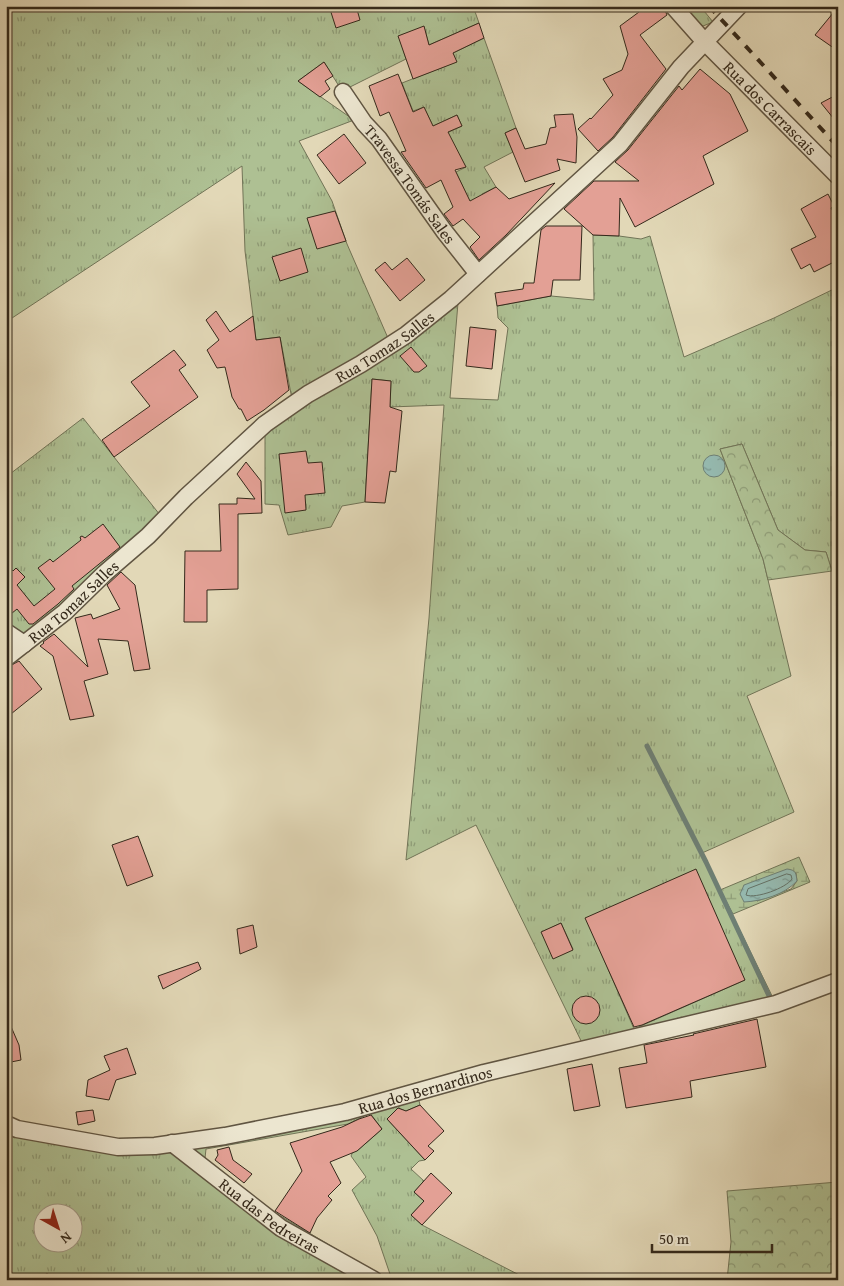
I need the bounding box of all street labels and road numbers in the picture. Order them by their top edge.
street label: Rua dos Carrascais [718,55,823,160]
street label: Travessa Tomás Sales [359,119,462,249]
street label: Rua Tomaz Salles [331,305,439,388]
street label: Rua Tomaz Salles [23,554,124,649]
street label: Rua dos Bernardinos [355,1059,495,1120]
street label: Rua das Pedreiras [214,1172,324,1259]

